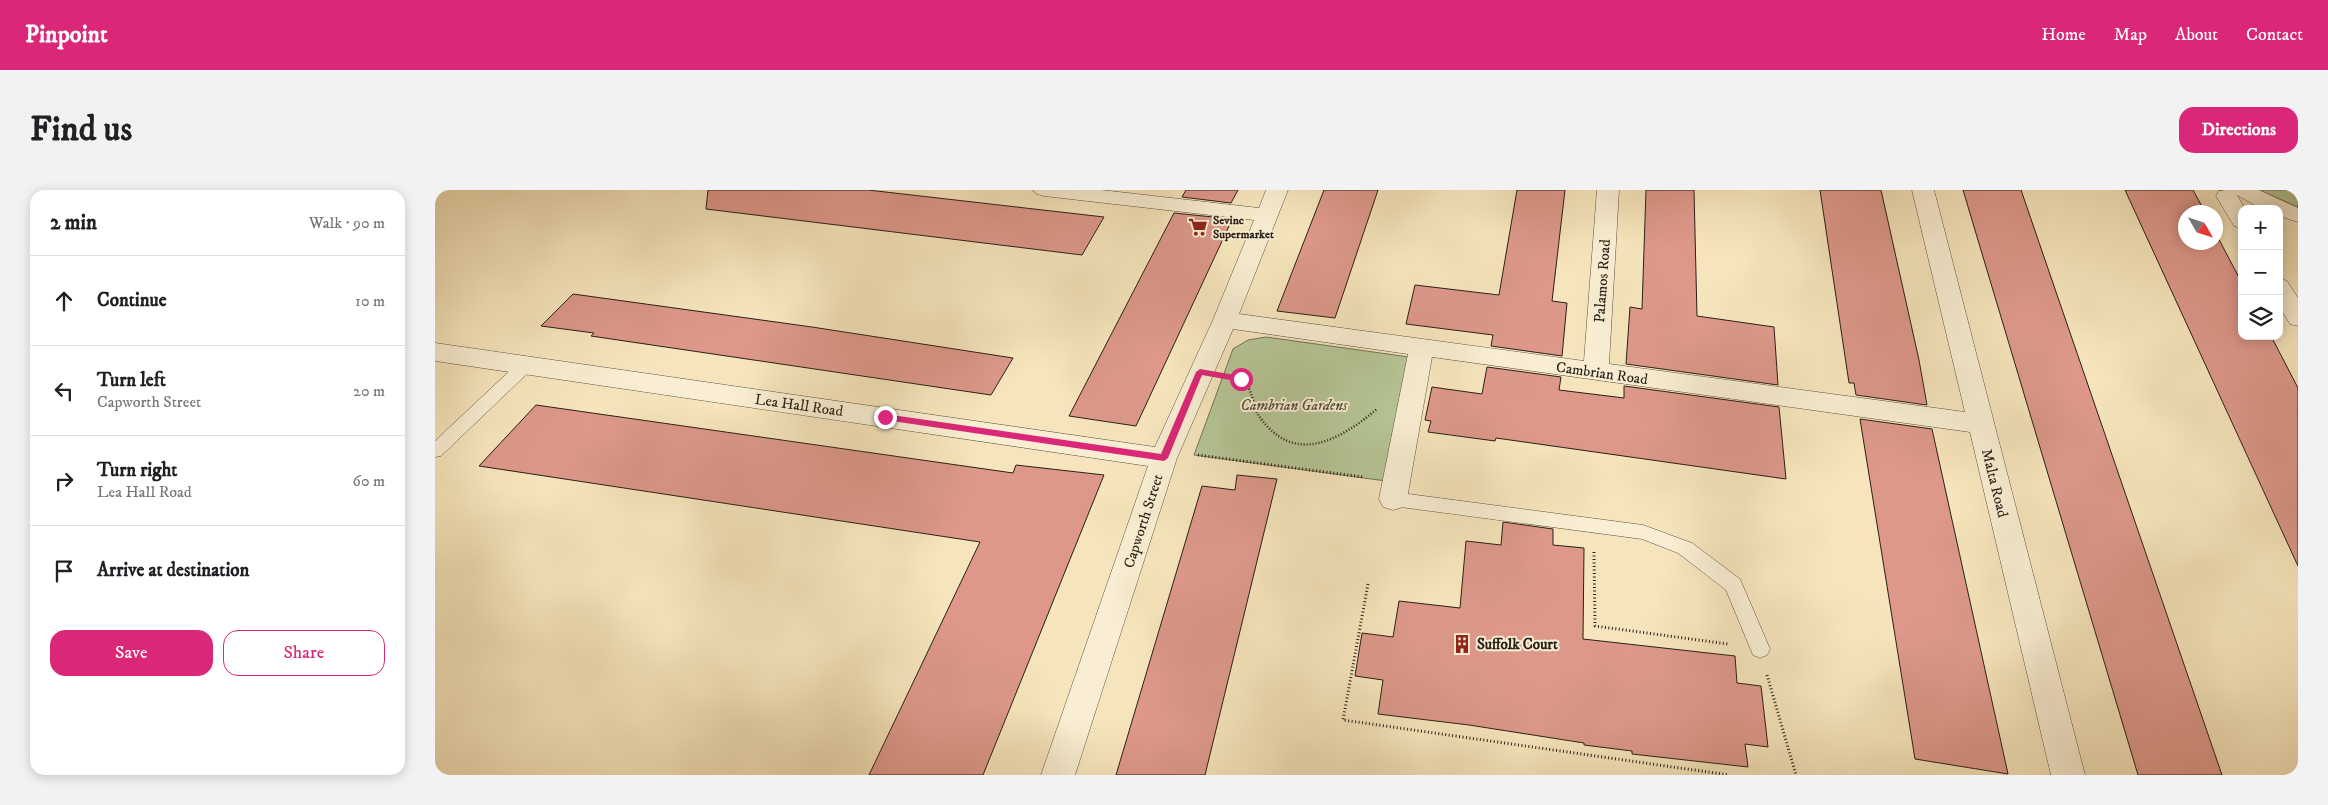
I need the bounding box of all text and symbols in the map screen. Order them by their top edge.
text: Pinpoint [25,20,108,50]
text: Home [2041,24,2086,46]
text: Map [2114,24,2147,46]
text: About [2175,24,2218,46]
text: Contact [2246,24,2303,46]
button: Directions [2179,107,2298,153]
text: Find us [30,108,132,152]
north arrow [2178,205,2223,250]
map controls [2238,205,2283,340]
button: + [2238,205,2283,250]
text: 2 min [50,210,97,236]
text: Walk · 90 m [309,213,385,233]
place label: Sevinc Supermarket [1213,213,1274,242]
supermarket icon: Sevinc Supermarket [1187,216,1209,238]
street label: Palamos Road [1590,238,1615,323]
button: − [2238,250,2283,295]
icon: ahead [50,287,78,315]
text: Continue [97,289,167,312]
text: 10 m [355,291,385,311]
button: layers [2238,295,2283,340]
street label: Cambrian Road [1555,358,1650,389]
route start [1230,368,1253,391]
text: Turn left [97,369,166,392]
icon: left [50,377,78,405]
text: 20 m [353,381,385,401]
street label: Lea Hall Road [754,390,845,421]
text: Capworth Street [97,392,201,412]
park label: Cambrian Gardens [1241,396,1348,415]
route end [874,406,897,429]
street label: Malta Road [1977,447,2012,520]
text: Turn right [97,459,177,482]
icon: right [50,467,78,495]
text: 60 m [353,471,385,491]
street label: Capworth Street [1119,472,1168,571]
text: Lea Hall Road [97,482,192,502]
icon: arrive [50,557,78,585]
text: Arrive at destination [97,559,249,582]
button: Save [50,630,213,676]
button: Share [223,630,385,676]
building icon: Suffolk Court [1451,633,1473,655]
place label: Suffolk Court [1477,635,1558,654]

